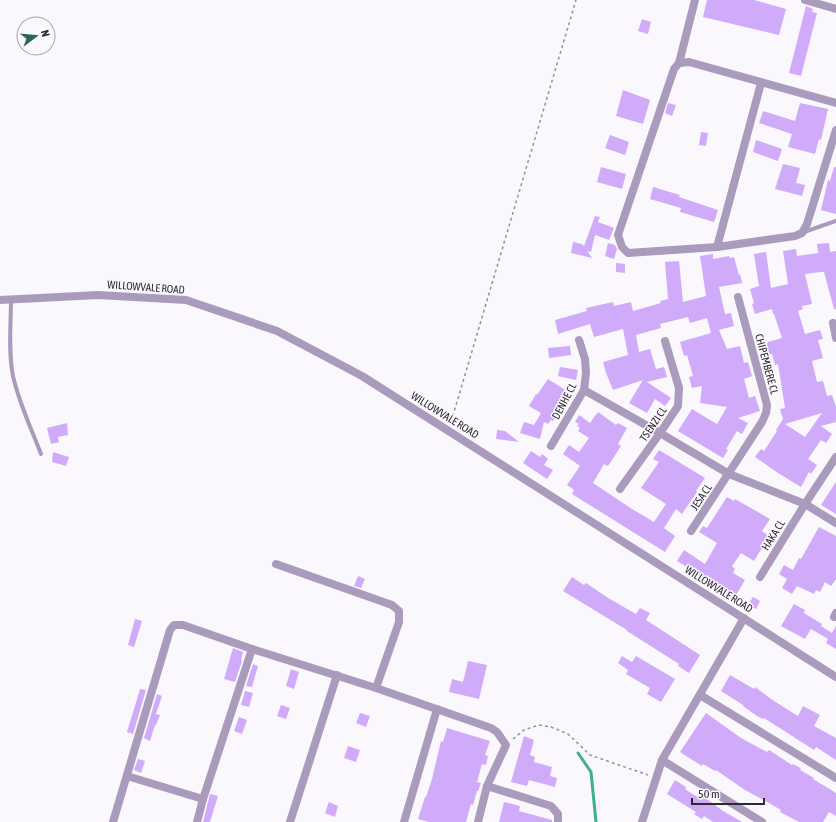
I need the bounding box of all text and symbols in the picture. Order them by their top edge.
north arrow [16,16,56,56]
text: N [39,28,52,38]
street label: WILLOWVALE ROAD [107,278,185,296]
street label: CHIPEMBERE CL [753,332,781,396]
street label: DENHE CL [550,380,579,421]
street label: WILLOWVALE ROAD [409,389,481,441]
street label: TSENZI CL [637,404,669,444]
street label: JESA CL [688,481,714,512]
street label: HAKA CL [759,517,787,552]
street label: WILLOWVALE ROAD [683,563,755,615]
scale bar [692,780,764,806]
text: 50 m [698,787,720,801]

